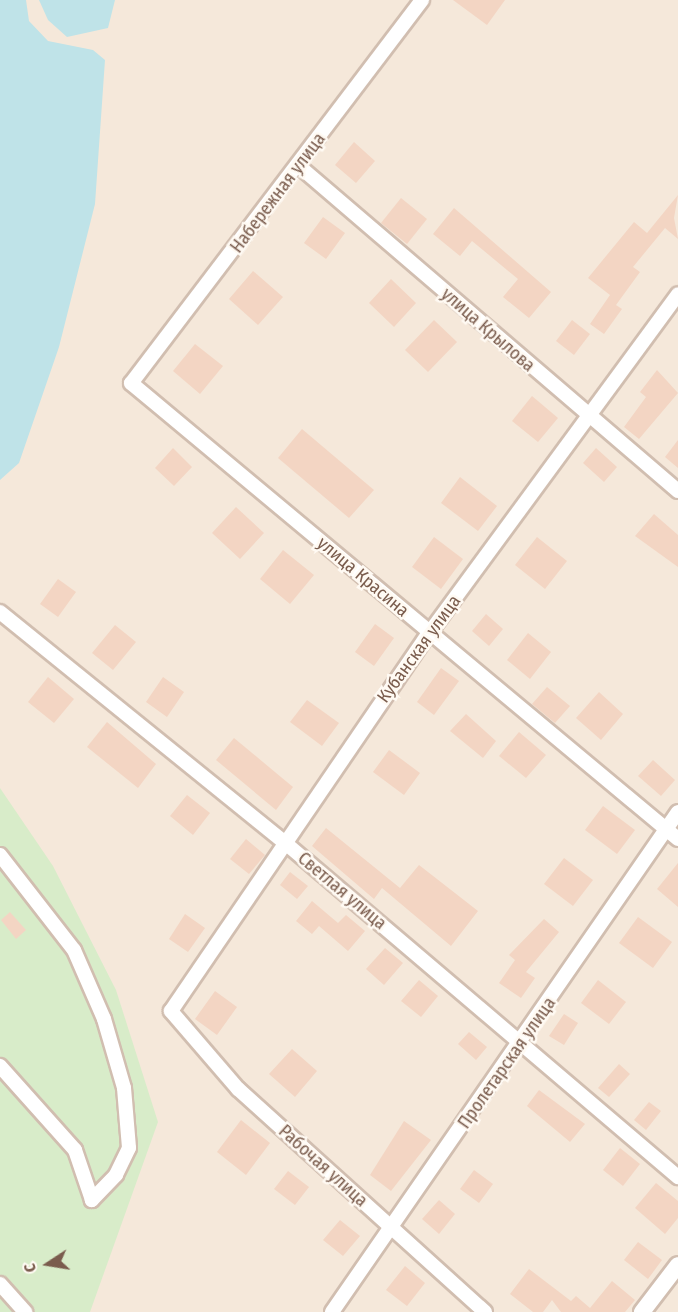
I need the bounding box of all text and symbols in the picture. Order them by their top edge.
street label: Набережная улица [226,129,330,257]
street label: улица Крылова [437,284,539,376]
street label: улица Красина [313,532,413,622]
street label: Кубанская улица [373,591,465,707]
street label: Светлая улица [293,848,391,934]
street label: Пролетарская улица [454,993,560,1133]
street label: Рабочая улица [274,1120,372,1212]
north arrow [18,1234,78,1294]
text: С [20,1262,40,1274]

